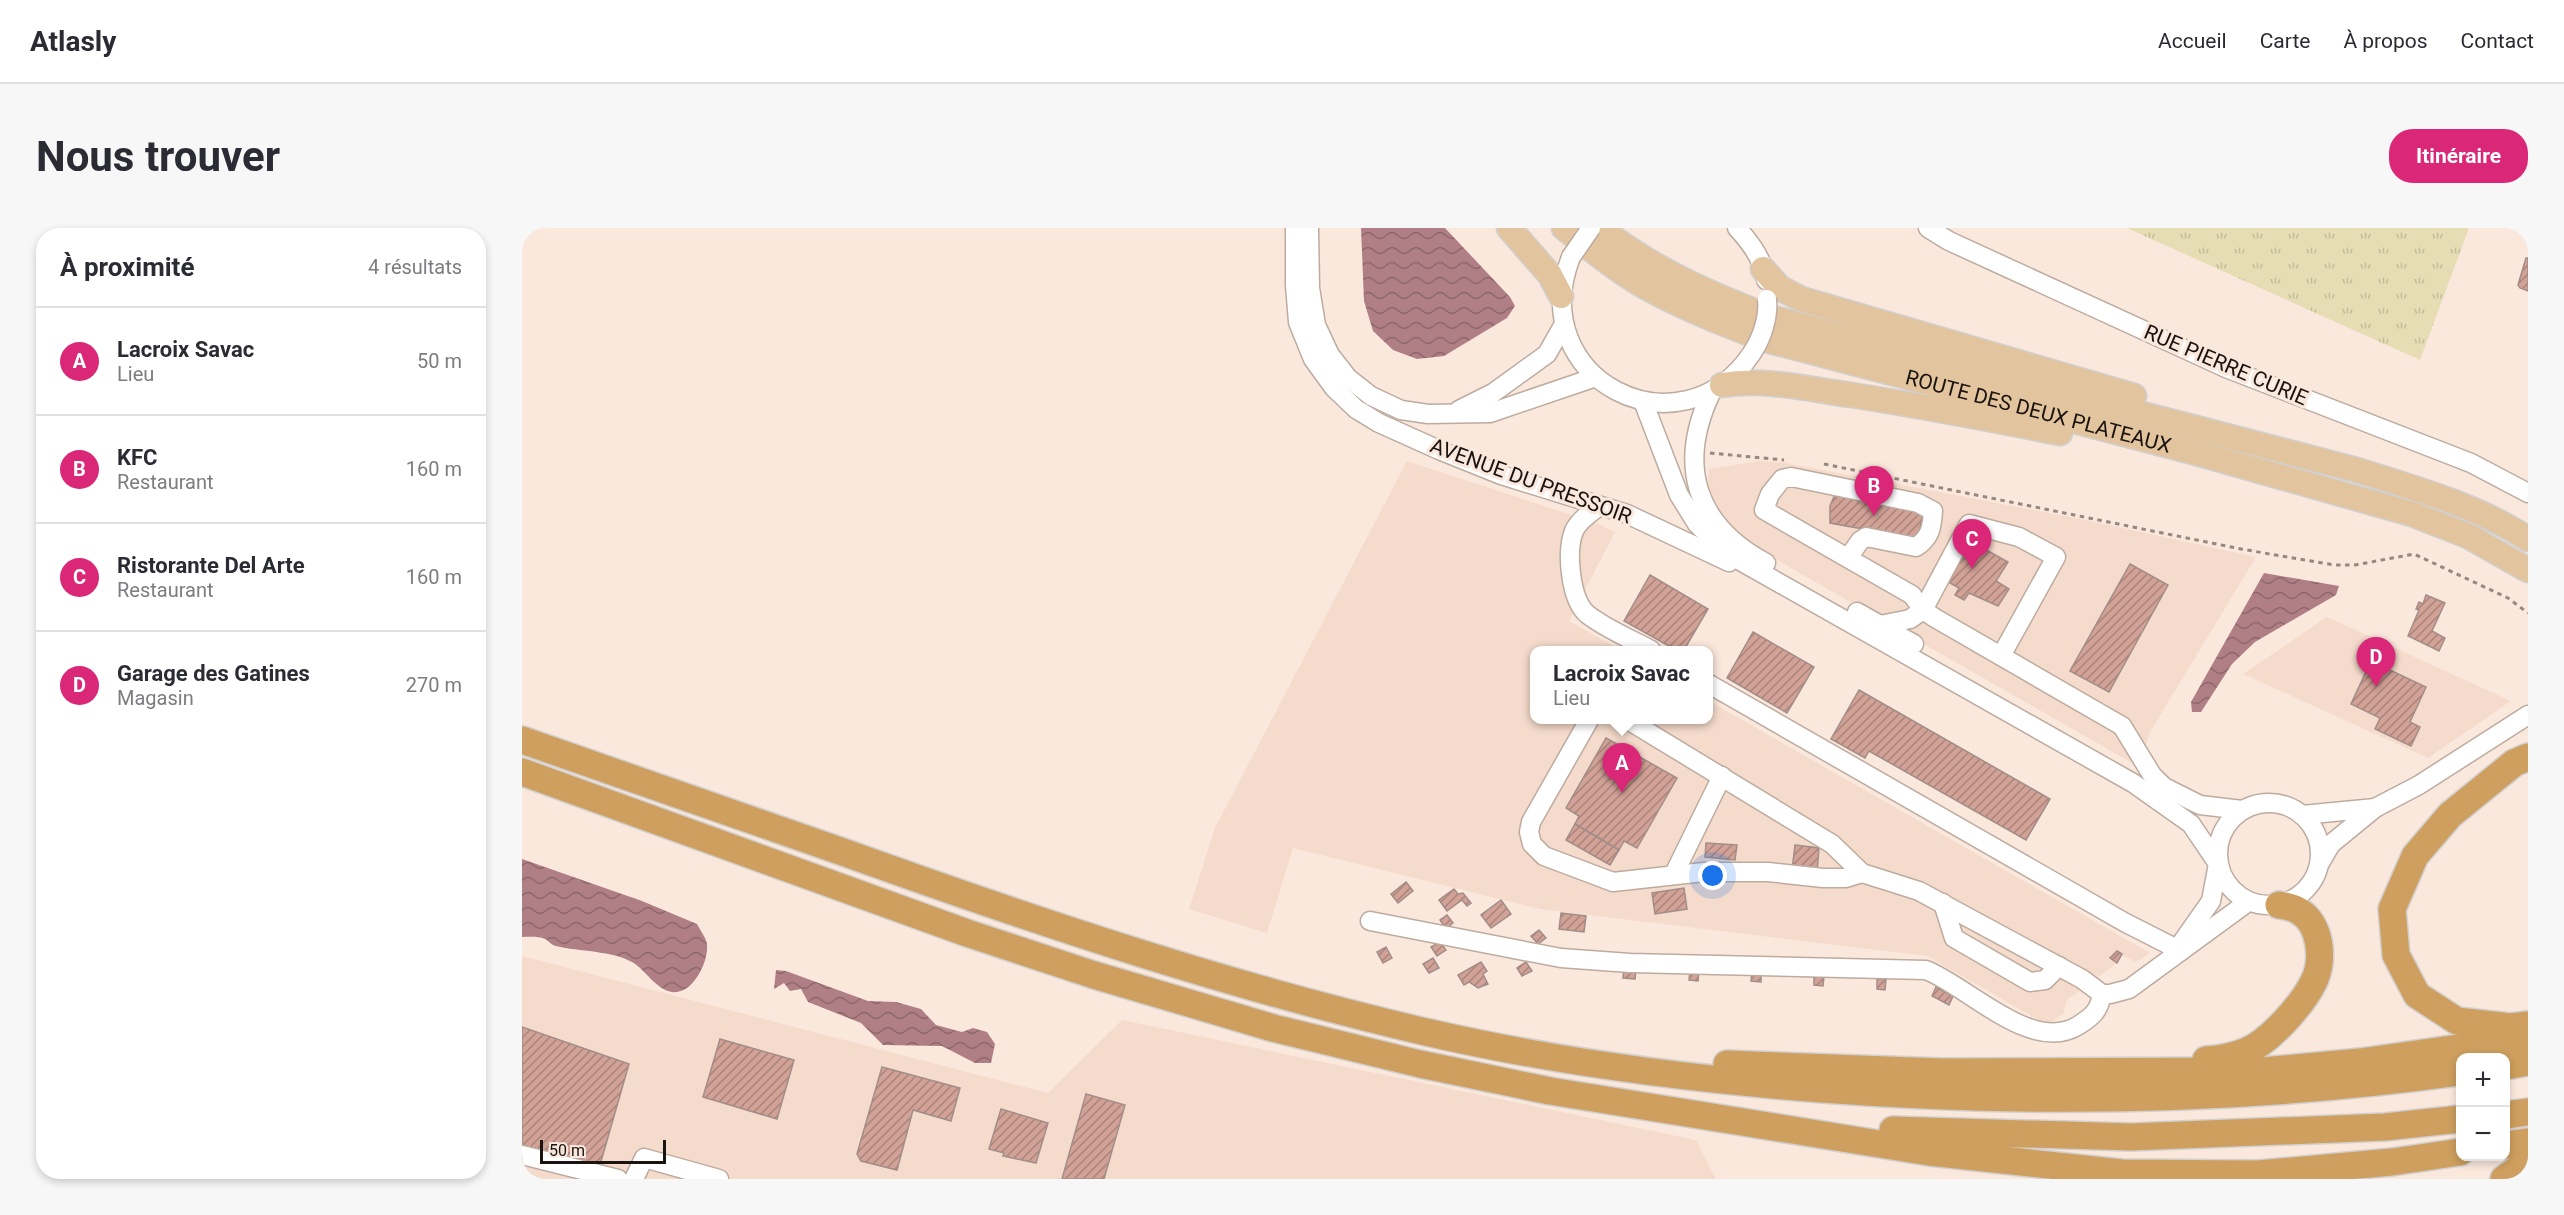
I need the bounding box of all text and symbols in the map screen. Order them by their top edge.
text: Atlasly [30,25,116,58]
text: Accueil [2158,29,2227,53]
text: Carte [2260,29,2310,53]
text: À propos [2343,29,2428,53]
text: Contact [2461,29,2534,53]
button: Itinéraire [2389,129,2528,183]
text: Nous trouver [36,132,280,181]
text: À proximité [60,252,194,282]
text: 4 résultats [368,255,462,279]
street label: RUE PIERRE CURIE [2141,320,2312,410]
text: Lacroix Savac [117,337,254,362]
text: A [73,349,86,373]
text: 50 m [417,349,462,373]
text: Lieu [117,362,154,386]
street label: ROUTE DES DEUX PLATEAUX [1903,365,2174,458]
street label: AVENUE DU PRESSOIR [1427,433,1635,529]
text: KFC [117,445,157,470]
text: B [73,457,86,481]
text: 160 m [406,457,462,481]
pin: B [1854,466,1894,516]
text: Restaurant [117,470,214,494]
pin: C [1952,520,1992,569]
text: Ristorante Del Arte [117,553,305,578]
text: C [73,565,86,589]
text: 160 m [406,565,462,589]
text: Restaurant [117,578,214,602]
pin: D [2356,638,2396,687]
popup [1530,646,1713,724]
text: Garage des Gatines [117,661,310,686]
text: Lacroix Savac [1553,661,1690,686]
text: D [73,673,86,697]
text: 270 m [406,673,462,697]
text: Magasin [117,686,194,710]
text: Lieu [1553,686,1590,710]
pin: A [1602,744,1642,793]
your location [1698,861,1727,890]
map controls [2456,1053,2510,1161]
button: + [2456,1053,2510,1107]
button: − [2456,1107,2510,1161]
scale bar [540,1137,666,1164]
text: 50 m [549,1141,585,1160]

